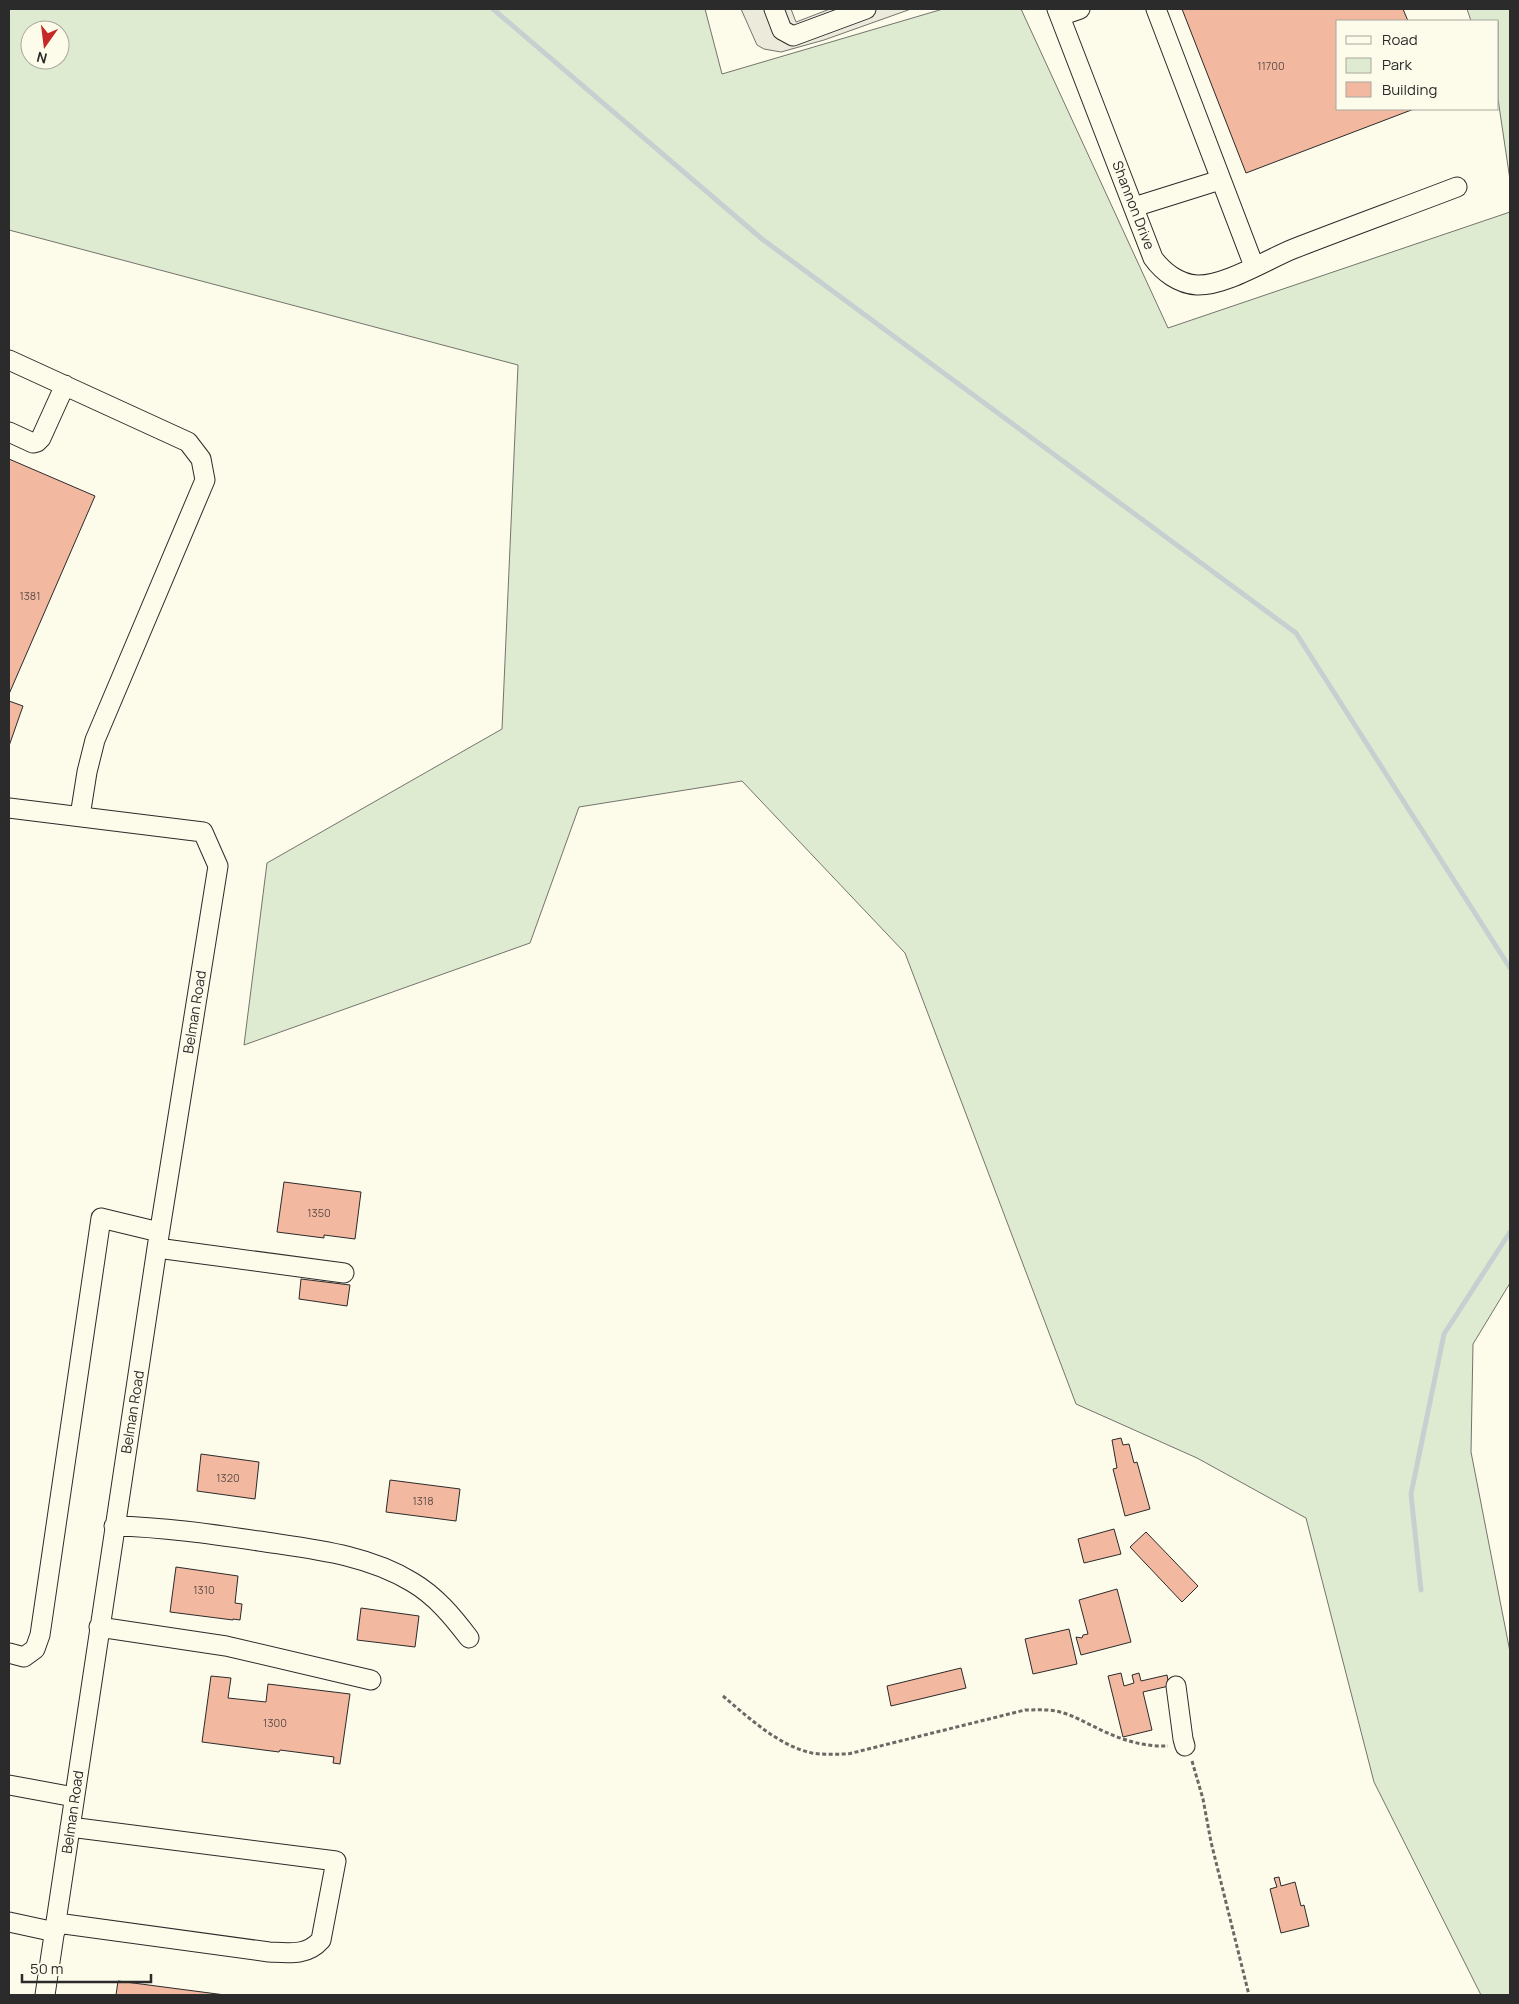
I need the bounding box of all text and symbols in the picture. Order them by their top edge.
north arrow [20,20,70,70]
legend [1336,20,1499,110]
text: Road [1382,29,1418,50]
text: N [35,48,49,69]
text: Park [1382,54,1412,75]
house number: 11700 [1257,58,1285,73]
text: Building [1382,79,1437,100]
street label: Shannon Drive [1108,158,1160,252]
house number: 1381 [19,588,41,603]
street label: Belman Road [178,969,210,1055]
house number: 1350 [307,1205,331,1220]
street label: Belman Road [116,1369,148,1455]
house number: 1320 [216,1470,240,1485]
house number: 1318 [412,1493,434,1508]
house number: 1310 [193,1582,215,1597]
house number: 1300 [263,1715,287,1730]
street label: Belman Road [57,1769,87,1855]
scale bar [22,1952,151,1984]
text: 50 m [30,1958,64,1979]

